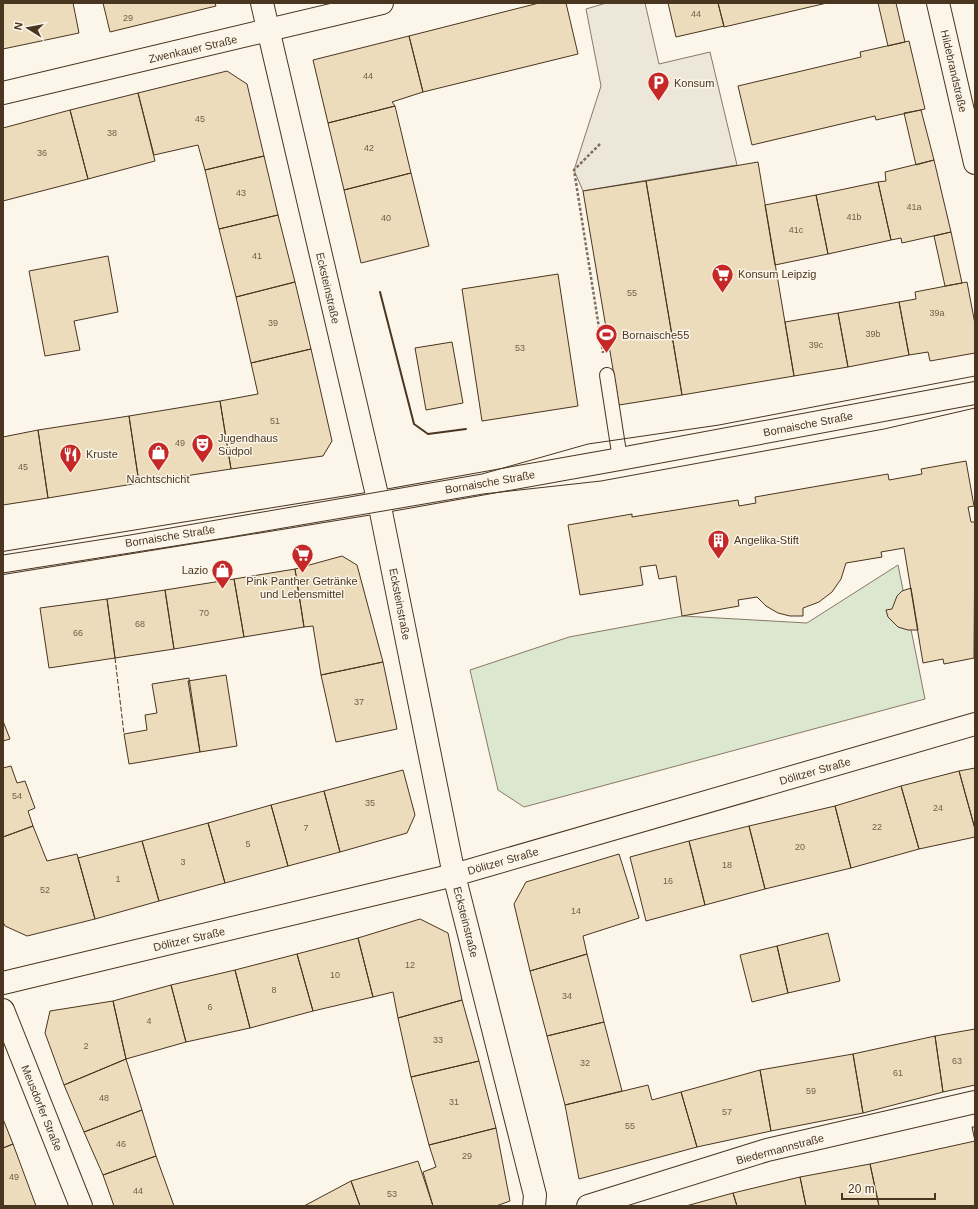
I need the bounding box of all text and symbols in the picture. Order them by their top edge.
north arrow [8,8,48,48]
house number: 44 [691,9,701,19]
house number: 29 [123,13,133,23]
text: N [12,21,25,31]
street label: Hildebrandstraße [939,29,969,113]
street label: Zwenkauer Straße [148,33,238,65]
parking icon: Konsum [646,70,672,103]
house number: 44 [363,71,373,81]
place label: Konsum [674,77,714,89]
house number: 45 [195,114,205,124]
house number: 38 [107,128,117,138]
house number: 42 [364,143,374,153]
house number: 36 [37,148,47,158]
house number: 43 [236,188,246,198]
house number: 41a [906,202,922,212]
house number: 41b [846,212,862,222]
house number: 40 [381,213,391,223]
house number: 41c [789,225,804,235]
house number: 41 [252,251,262,261]
street label: Ecksteinstraße [314,251,342,325]
supermarket icon: Konsum Leipzig [709,261,735,294]
place label: Konsum Leipzig [738,268,816,280]
house number: 55 [627,288,637,298]
house number: 39a [929,308,945,318]
house number: 39 [268,318,278,328]
sports icon: Bornaische55 [594,322,620,355]
place label: Bornaische55 [622,329,689,341]
house number: 39b [865,329,881,339]
house number: 39c [809,340,824,350]
house number: 53 [515,343,525,353]
street label: Bornaische Straße [762,409,854,439]
house number: 51 [270,416,280,426]
theatre icon: Jugendhaus Südpol [189,431,215,464]
place label: Jugendhaus Südpol [218,432,278,457]
house number: 49 [175,438,185,448]
shop icon: Nachtschicht [145,440,171,473]
restaurant icon: Kruste [58,441,84,474]
place label: Kruste [86,448,118,460]
house number: 45 [18,462,28,472]
street label: Bornaische Straße [444,468,536,496]
place label: Nachtschicht [127,473,189,485]
street label: Bornaische Straße [124,523,216,549]
building icon: Angelika-Stift [706,527,732,560]
place label: Angelika-Stift [734,534,799,546]
supermarket icon: Pink Panther Getränke und Lebensmittel [289,542,315,575]
shop icon: Lazio [210,557,236,590]
place label: Lazio [182,564,208,576]
street label: Ecksteinstraße [387,567,413,641]
place label: Pink Panther Getränke und Lebensmittel [246,575,358,600]
house number: 70 [199,608,209,618]
house number: 68 [135,619,145,629]
house number: 66 [73,628,83,638]
house number: 37 [354,697,364,707]
street label: Dölitzer Straße [778,755,852,787]
house number: 54 [12,791,22,801]
house number: 35 [365,798,375,808]
house number: 24 [933,803,943,813]
house number: 22 [872,822,882,832]
house number: 7 [303,823,309,833]
house number: 5 [245,839,251,849]
house number: 20 [795,842,805,852]
street label: Dölitzer Straße [466,845,540,877]
house number: 3 [180,857,186,867]
house number: 18 [722,860,732,870]
house number: 1 [115,874,121,884]
house number: 16 [663,876,673,886]
house number: 52 [40,885,50,895]
street label: Ecksteinstraße [451,885,481,959]
house number: 14 [571,906,581,916]
street label: Dölitzer Straße [152,925,226,953]
house number: 12 [405,960,415,970]
house number: 10 [330,970,340,980]
house number: 8 [271,985,277,995]
house number: 34 [562,991,572,1001]
house number: 6 [207,1002,213,1012]
house number: 4 [146,1016,152,1026]
house number: 33 [433,1035,443,1045]
house number: 2 [83,1041,89,1051]
house number: 63 [952,1056,962,1066]
house number: 32 [580,1058,590,1068]
street label: Meusdorfer Straße [19,1063,65,1153]
house number: 61 [893,1068,903,1078]
house number: 59 [806,1086,816,1096]
house number: 48 [99,1093,109,1103]
house number: 31 [449,1097,459,1107]
house number: 57 [722,1107,732,1117]
house number: 55 [625,1121,635,1131]
street label: Biedermannstraße [735,1131,825,1167]
house number: 46 [116,1139,126,1149]
house number: 29 [462,1151,472,1161]
house number: 49 [9,1172,19,1182]
scale bar [842,1175,935,1201]
text: 20 m [848,1182,875,1196]
house number: 44 [133,1186,143,1196]
house number: 53 [387,1189,397,1199]

